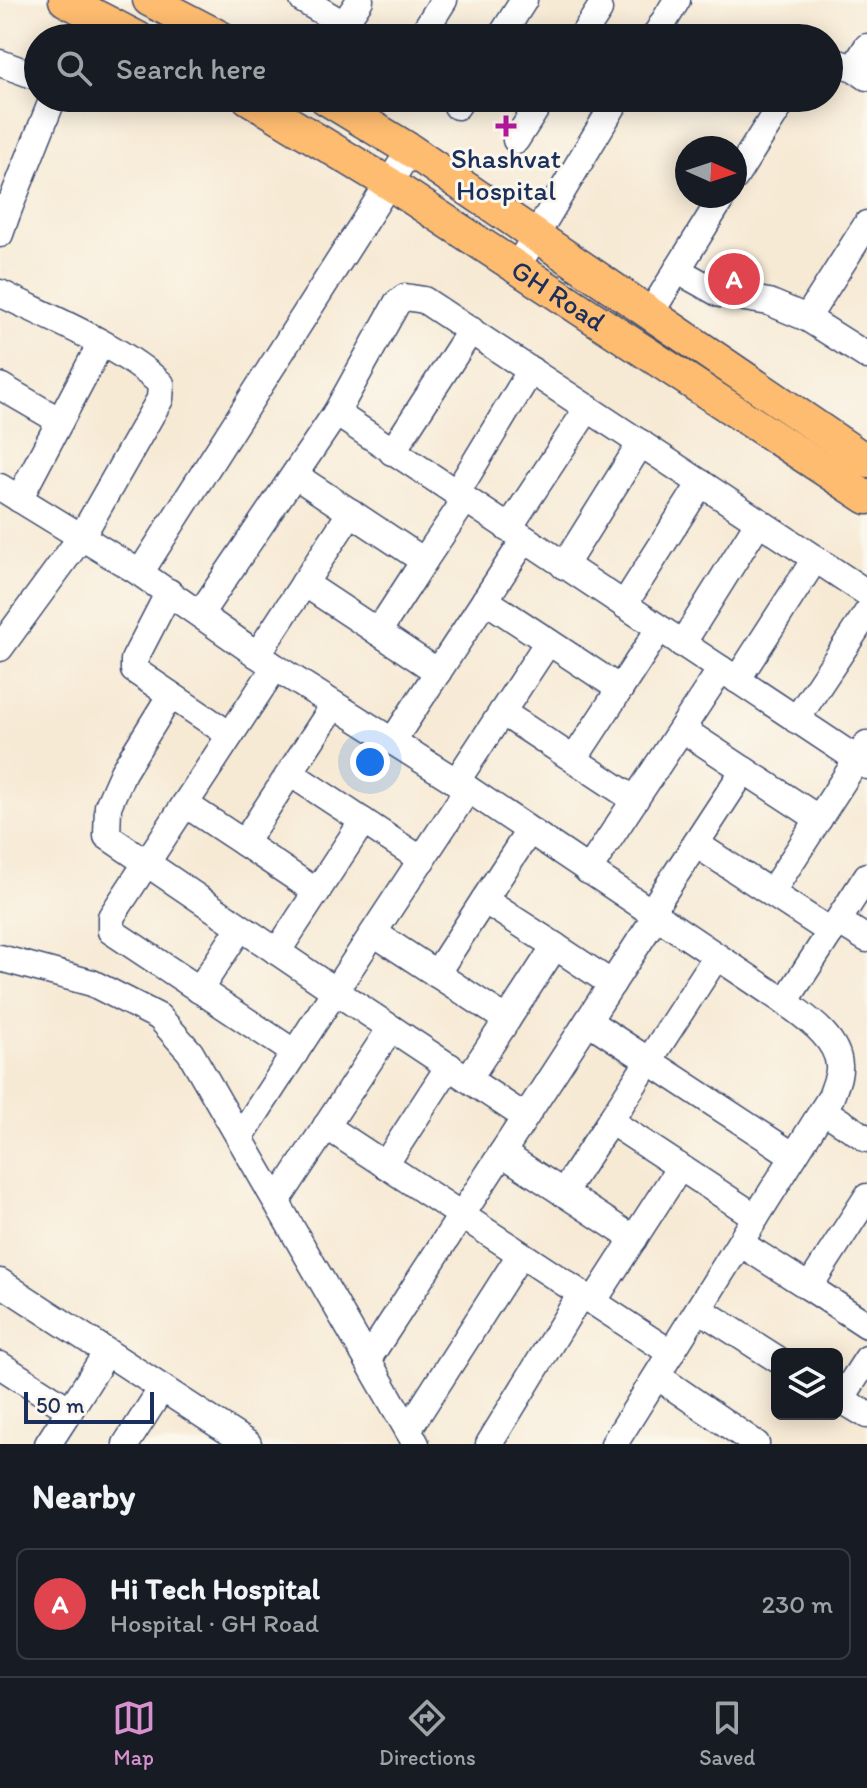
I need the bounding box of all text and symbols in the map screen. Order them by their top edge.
search box [24,24,843,112]
icon: search [52,46,96,90]
text: Search here [116,50,266,87]
marker: Shashvat Hospital [495,115,517,137]
north arrow [675,136,747,208]
place label: Shashvat Hospital [451,141,561,207]
pin: A [708,249,760,309]
street label: GH Road [505,252,613,339]
your location [350,742,390,782]
map controls [771,1348,843,1420]
button: layers [771,1348,843,1420]
scale bar [24,1388,154,1424]
text: 50 m [36,1392,85,1419]
text: Nearby [32,1476,135,1517]
text: Hi Tech Hospital [110,1570,320,1607]
text: A [52,1588,68,1620]
text: 230 m [761,1588,833,1620]
text: Hospital · GH Road [110,1607,319,1639]
tab: Map [112,1696,156,1771]
tab: Directions [379,1696,476,1771]
tab: Saved [699,1696,755,1771]

